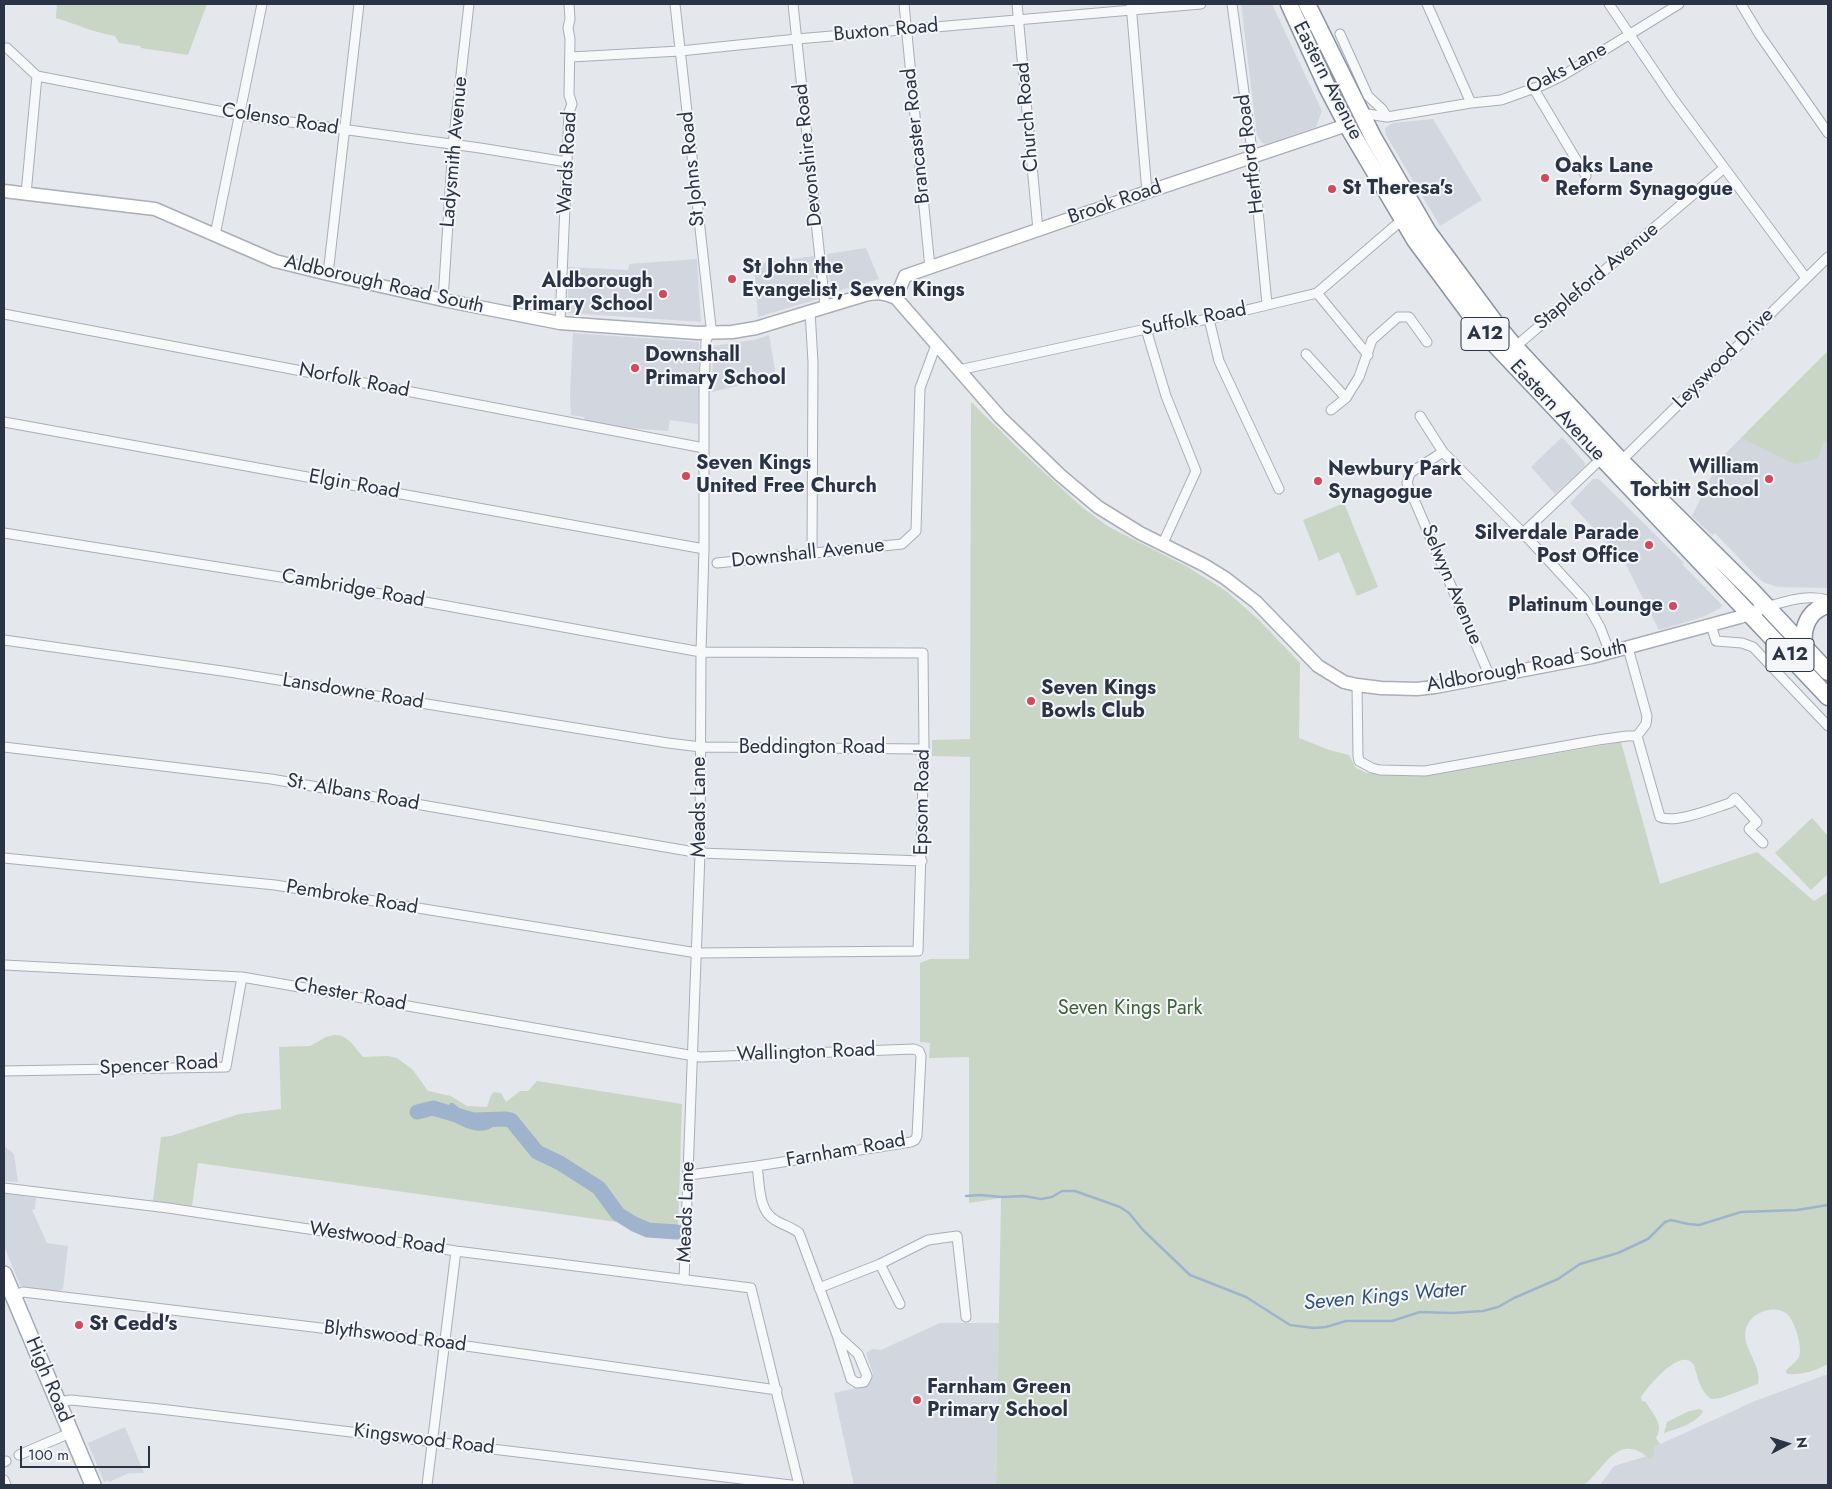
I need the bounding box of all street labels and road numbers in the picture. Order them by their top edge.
street label: Buxton Road [832,14,940,48]
street label: Eastern Avenue [1287,18,1367,144]
street label: Oaks Lane [1523,38,1611,100]
street label: Church Road [1011,61,1045,173]
street label: Brancaster Road [898,67,936,205]
street label: Ladysmith Avenue [436,76,474,228]
street label: Devonshire Road [790,82,828,228]
street label: Hertford Road [1232,93,1270,215]
street label: Colenso Road [220,99,340,141]
street label: St Johns Road [675,110,711,228]
street label: Wards Road [553,111,583,215]
street label: Brook Road [1065,176,1165,230]
street label: Stapleford Avenue [1530,218,1664,336]
street label: Aldborough Road South [282,250,486,320]
street label: Suffolk Road [1140,298,1248,342]
street label: Leyswood Drive [1669,304,1779,414]
road number: A12 [1461,318,1509,350]
street label: Eastern Avenue [1504,355,1610,467]
street label: Norfolk Road [297,358,411,404]
street label: Elgin Road [307,465,401,505]
street label: Selwyn Avenue [1415,522,1487,648]
street label: Downshall Avenue [730,534,886,574]
street label: Cambridge Road [280,565,426,613]
street label: Aldborough Road South [1424,636,1630,698]
road number: A12 [1766,638,1814,672]
street label: Lansdowne Road [281,669,425,715]
street label: Beddington Road [739,736,885,760]
street label: Epsom Road [910,749,936,855]
street label: Meads Lane [688,757,712,857]
street label: St. Albans Road [285,770,421,816]
street label: Pembroke Road [284,876,420,920]
street label: Chester Road [292,973,408,1017]
street label: Wallington Road [736,1039,876,1067]
street label: Spencer Road [99,1051,219,1081]
street label: Farnham Road [784,1129,908,1173]
street label: Meads Lane [673,1161,701,1263]
street label: Westwood Road [307,1218,447,1260]
street label: Blythswood Road [322,1316,468,1358]
street label: High Road [19,1334,77,1426]
street label: Kingswood Road [352,1419,496,1461]

